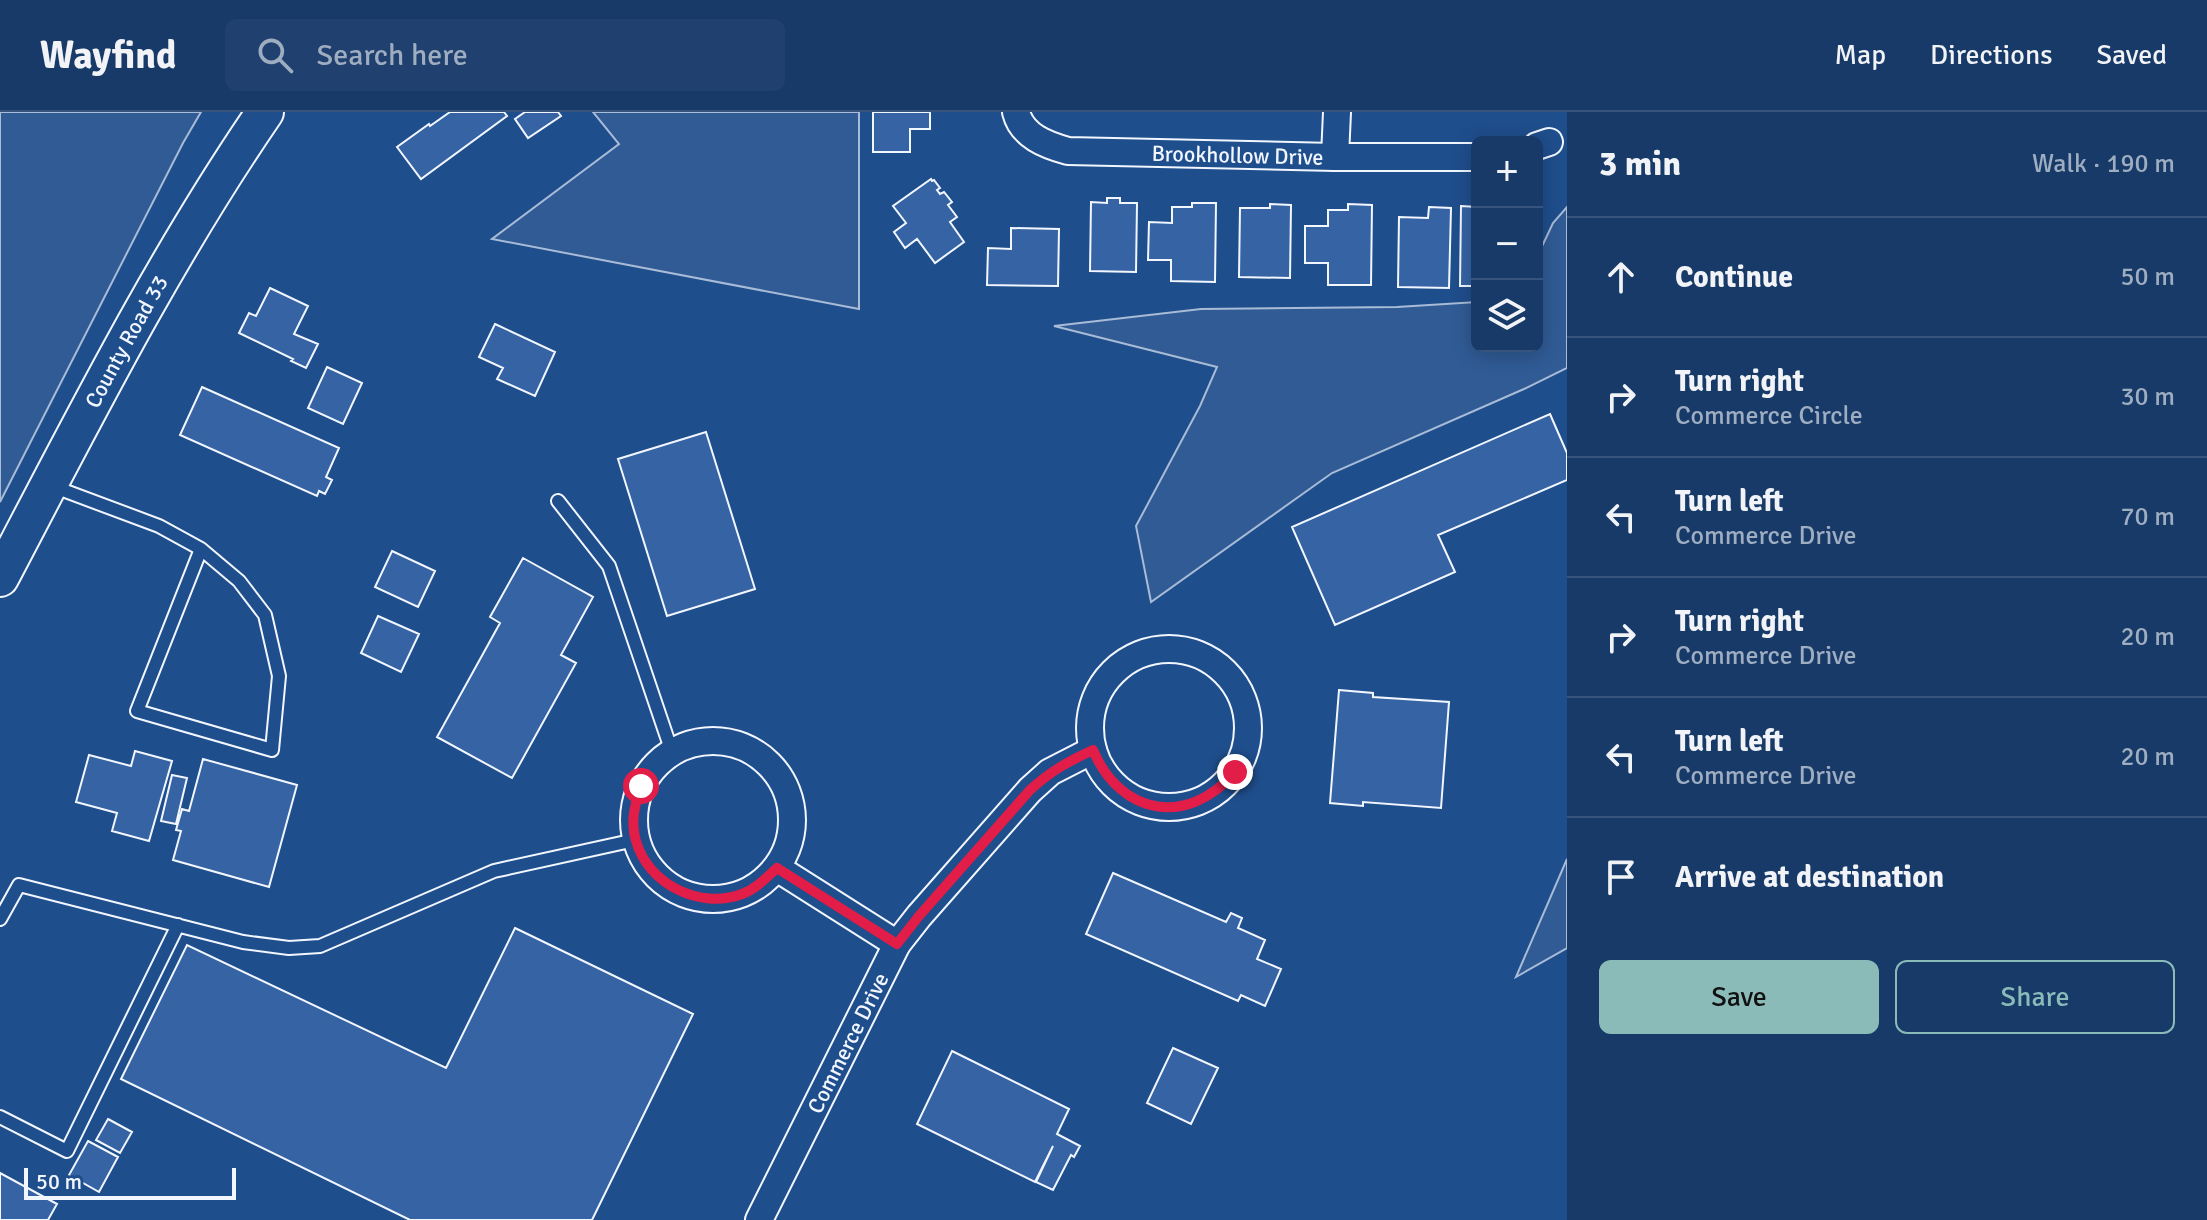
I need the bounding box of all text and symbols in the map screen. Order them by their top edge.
search box [225,19,785,91]
text: Wayfind [40,32,177,79]
icon: search [253,33,297,77]
text: Search here [317,37,468,74]
text: Map [1834,38,1886,72]
text: Directions [1930,38,2052,72]
text: Saved [2096,38,2167,72]
map controls [1471,136,1543,352]
button: + [1471,136,1543,208]
street label: Brookhollow Drive [1151,140,1324,171]
text: 3 min [1599,143,1681,185]
text: Walk · 190 m [2032,148,2175,180]
button: − [1471,208,1543,280]
icon: ahead [1599,255,1643,299]
text: Continue [1675,259,1793,296]
text: 50 m [2120,261,2175,293]
street label: County Road 33 [79,271,174,413]
button: layers [1471,280,1543,352]
text: Turn right [1675,363,1804,400]
icon: right [1599,375,1643,419]
text: 30 m [2120,381,2175,413]
text: Commerce Circle [1675,400,1863,432]
text: Turn left [1675,483,1784,520]
icon: left [1599,495,1643,539]
text: 70 m [2120,501,2175,533]
text: Commerce Drive [1675,520,1857,552]
text: Turn right [1675,603,1804,640]
icon: right [1599,615,1643,659]
text: 20 m [2120,621,2175,653]
text: Commerce Drive [1675,640,1857,672]
text: Turn left [1675,723,1784,760]
icon: left [1599,735,1643,779]
text: 20 m [2120,741,2175,773]
route end [1217,754,1253,790]
text: Commerce Drive [1675,760,1857,792]
route start [623,768,659,804]
icon: arrive [1599,855,1643,899]
text: Arrive at destination [1675,859,1944,896]
button: Save [1599,960,1879,1034]
button: Share [1895,960,2175,1034]
street label: Commerce Drive [802,968,894,1118]
scale bar [24,1164,236,1200]
text: 50 m [36,1168,82,1195]

